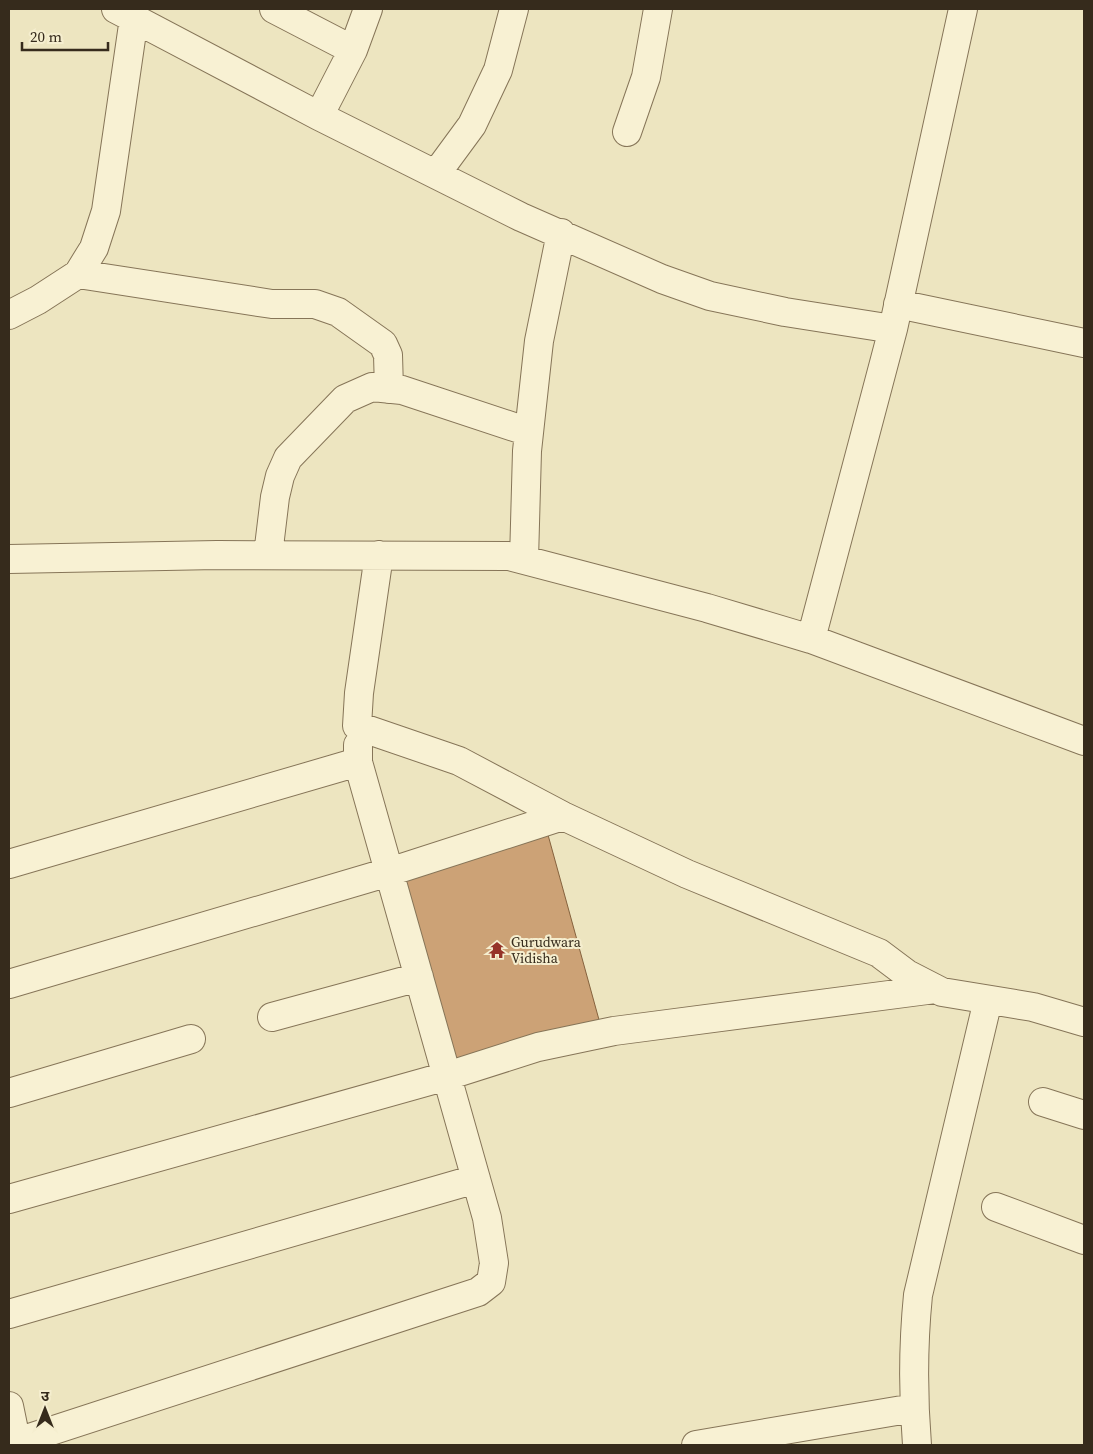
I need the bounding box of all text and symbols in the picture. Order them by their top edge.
scale bar [22,20,109,52]
text: 20 m [30,26,62,47]
place label: Gurudwara Vidisha [511,932,582,968]
temple icon: Gurudwara Vidisha [487,940,507,960]
north arrow [20,1384,70,1434]
text: उ [41,1386,50,1406]

